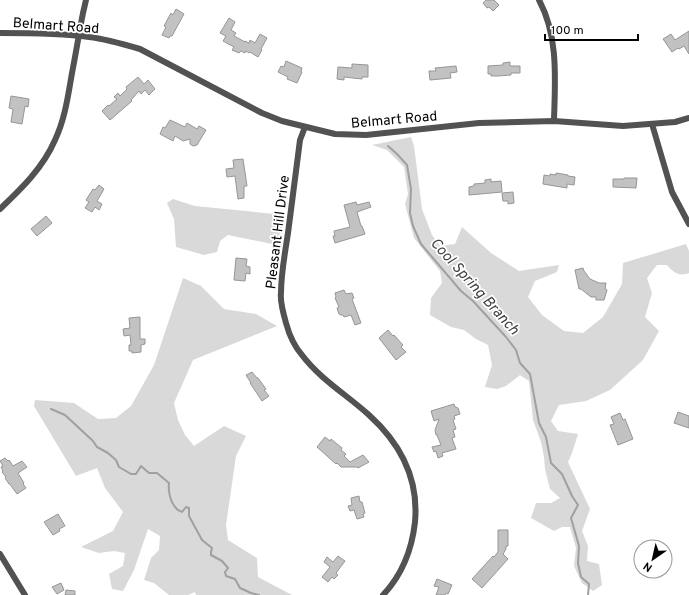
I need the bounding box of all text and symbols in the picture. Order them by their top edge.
street label: Belmart Road [12,15,100,38]
scale bar [545,16,638,42]
text: 100 m [551,23,584,39]
street label: Belmart Road [350,108,438,133]
street label: Pleasant Hill Drive [263,174,294,290]
water label: Cool Spring Branch [425,234,523,340]
north arrow [633,539,673,579]
text: N [641,558,655,574]

